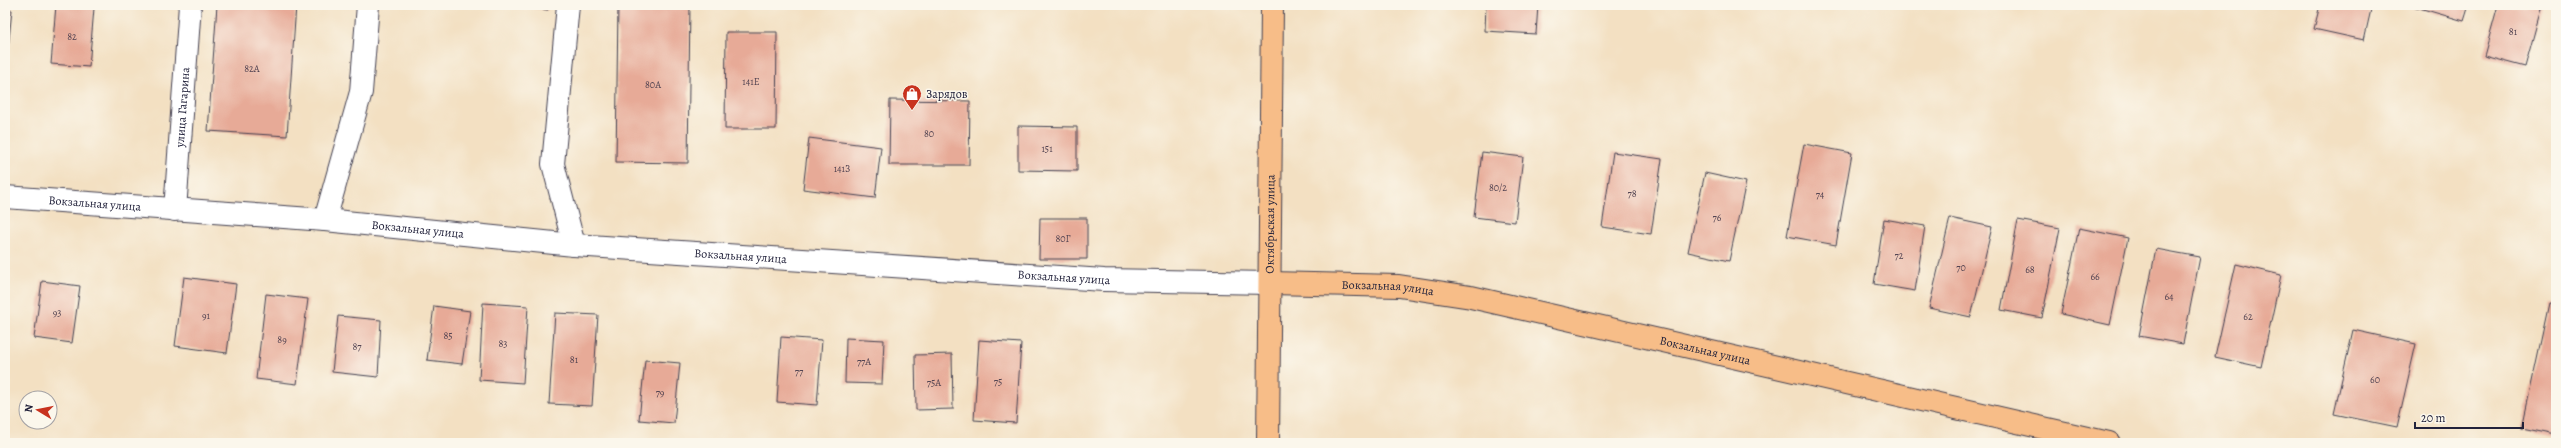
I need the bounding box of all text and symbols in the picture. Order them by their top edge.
house number: 81 [2509,25,2518,38]
house number: 82 [67,30,77,43]
house number: 82А [244,62,260,75]
street label: улица Гагарина [172,66,193,149]
house number: 141Е [742,75,760,88]
house number: 80А [645,78,661,91]
shop icon: Зарядов [901,83,923,111]
place label: Зарядов [926,86,968,102]
house number: 80 [924,127,934,140]
house number: 151 [1041,142,1053,155]
house number: 141З [834,162,850,175]
street label: Октябрьская улица [1262,174,1278,274]
house number: 80/2 [1489,181,1507,194]
house number: 78 [1627,187,1637,200]
house number: 74 [1816,188,1825,201]
street label: Вокзальная улица [48,192,142,215]
house number: 76 [1713,211,1722,224]
street label: Вокзальная улица [371,217,465,242]
house number: 80Г [1055,232,1071,245]
street label: Вокзальная улица [694,245,788,267]
house number: 72 [1895,249,1904,262]
house number: 70 [1956,261,1966,274]
house number: 68 [2025,263,2035,276]
street label: Вокзальная улица [1017,266,1111,288]
house number: 66 [2090,270,2100,283]
street label: Вокзальная улица [1341,277,1436,299]
house number: 64 [2164,290,2174,303]
house number: 93 [53,306,61,319]
house number: 91 [202,309,211,322]
house number: 62 [2243,310,2253,323]
house number: 85 [443,329,453,342]
street label: Вокзальная улица [1658,332,1752,369]
house number: 89 [277,333,287,346]
house number: 83 [498,337,508,350]
house number: 87 [352,340,362,353]
house number: 81 [570,353,579,366]
house number: 77А [857,355,871,368]
house number: 77 [795,365,804,378]
house number: 60 [2370,373,2380,386]
house number: 75 [994,375,1002,388]
house number: 75А [927,376,941,389]
house number: 79 [656,386,665,399]
north arrow [18,390,58,430]
text: N [21,403,37,414]
scale bar [2415,404,2523,430]
text: 20 m [2421,410,2445,426]

